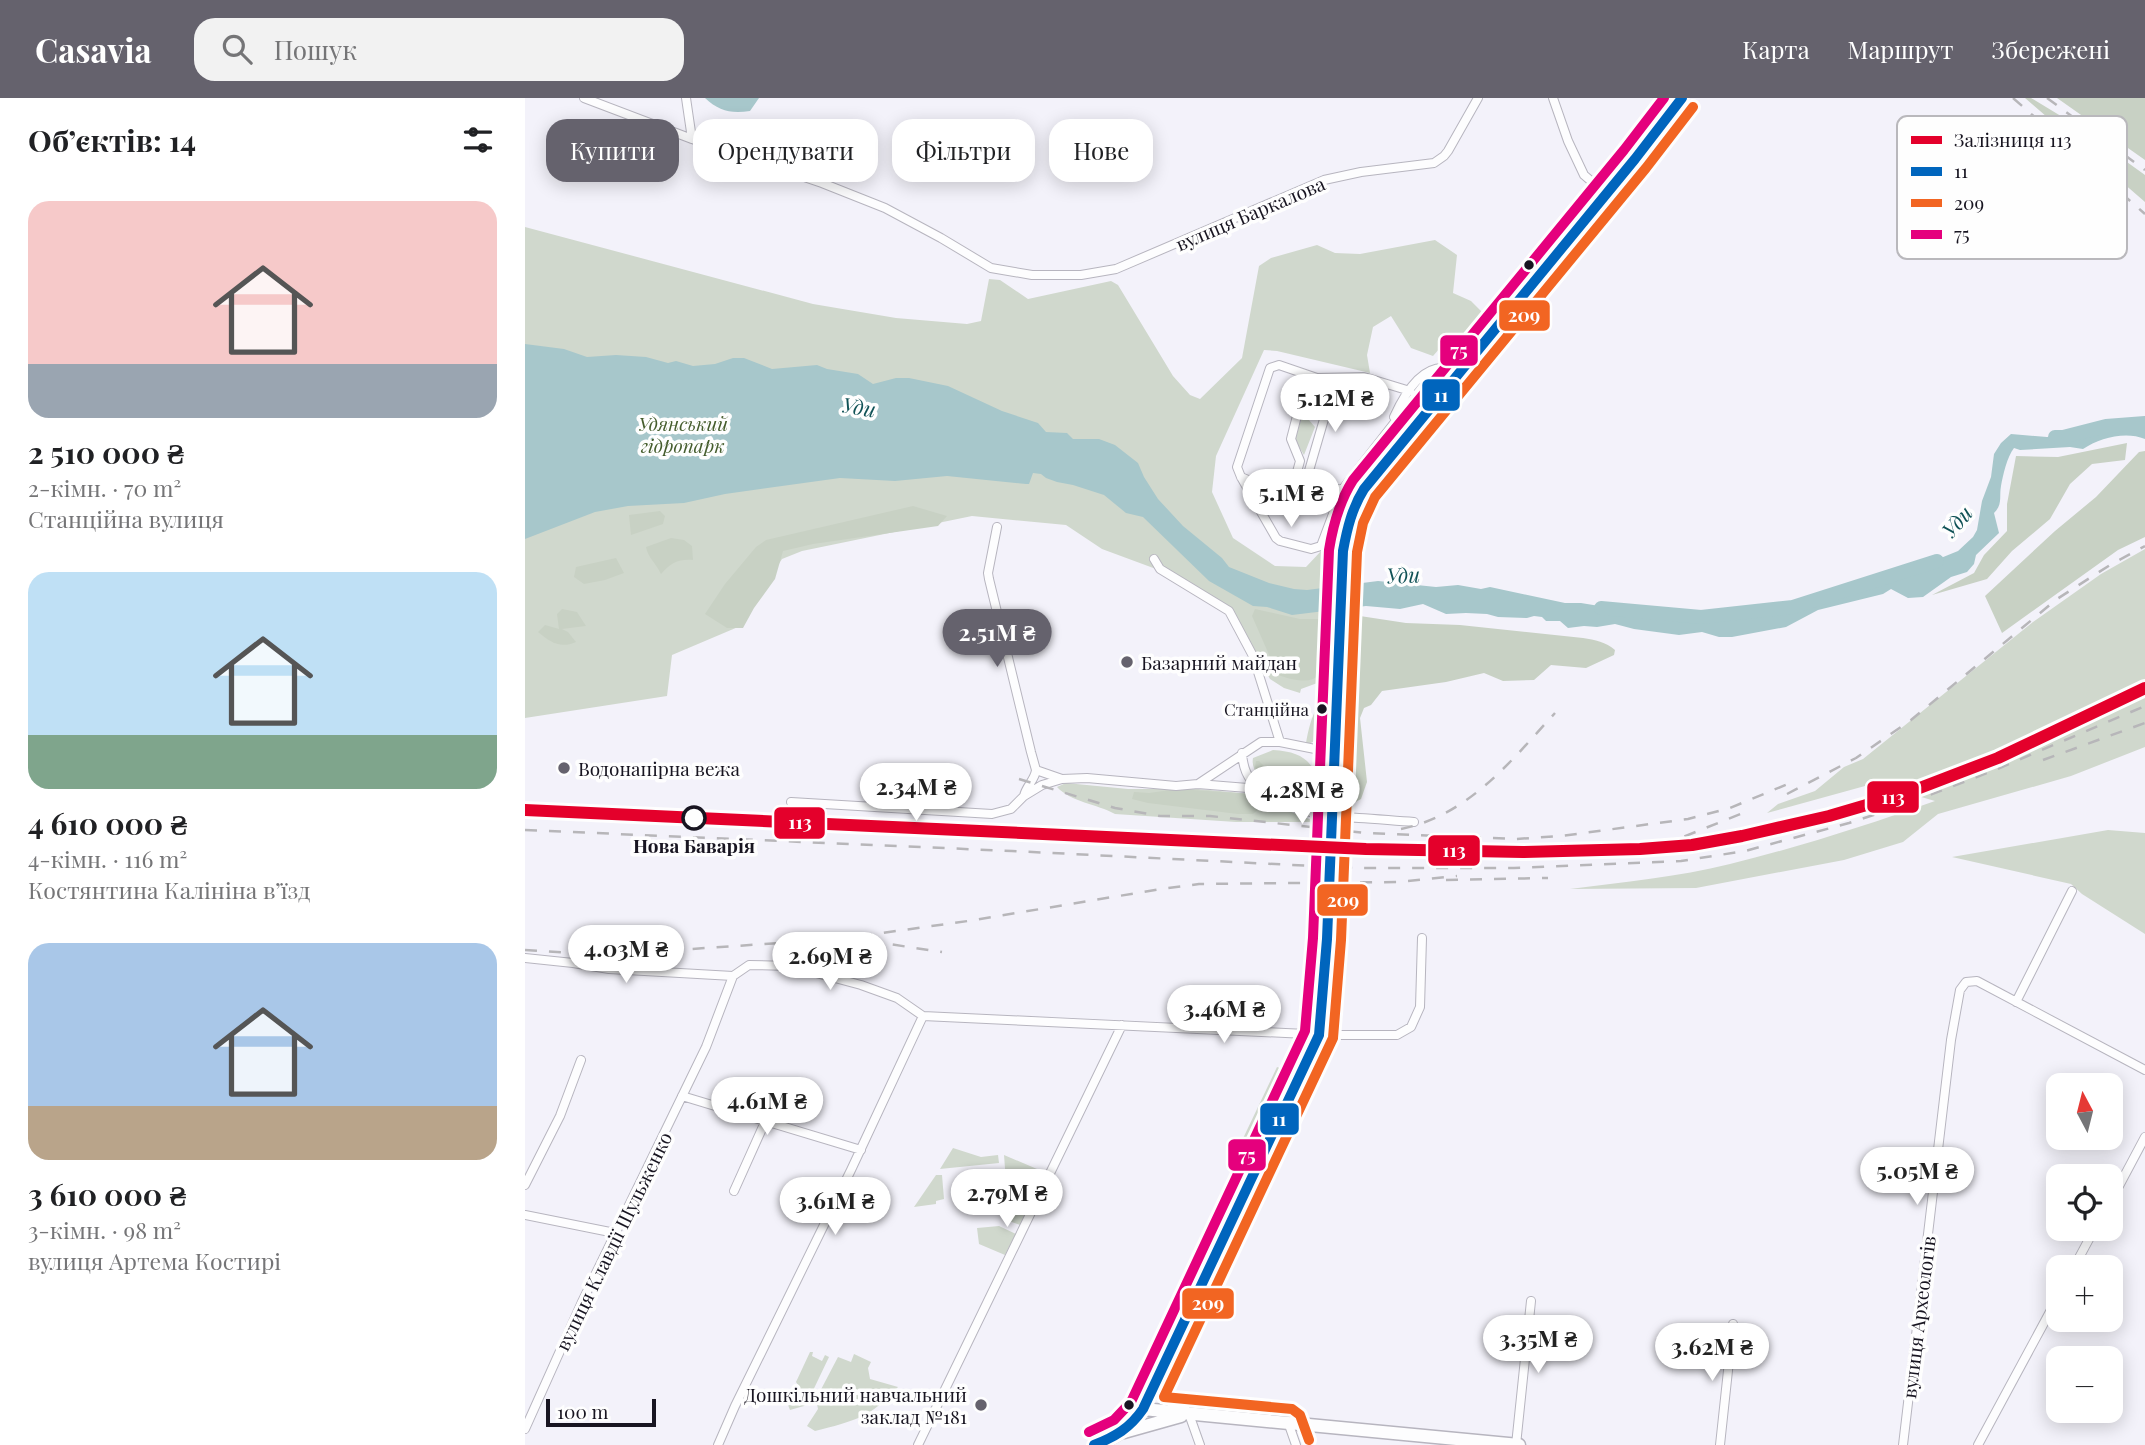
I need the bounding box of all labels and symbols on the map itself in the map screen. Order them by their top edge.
legend [1897,116,2127,259]
text: Залізниця 113 [1954,126,2071,152]
text: 11 [1954,157,1968,183]
street label: вулиця Баркалова [1171,170,1329,256]
text: 209 [1954,189,1984,215]
text: 75 [1954,220,1970,246]
unlabelled marker [1522,258,1536,272]
line badge: 209 [1498,299,1551,332]
text: 209 [1508,301,1540,327]
line badge: 75 [1439,334,1479,367]
text: 75 [1450,336,1468,362]
pin: 5.12M ₴ [1270,374,1400,434]
line badge: 11 [1421,378,1461,412]
text: 11 [1434,381,1448,407]
water label: Уди [840,390,878,422]
park label: Удянський гідропарк [638,410,729,458]
pin: 5.1M ₴ [1234,470,1348,529]
water label: Уди [1934,499,1978,543]
water label: Уди [1385,559,1421,589]
pin: 2.51M ₴ [932,610,1062,669]
place label: Базарний майдан [1141,649,1298,675]
marker: Базарний майдан [1119,654,1135,670]
place label: Станційна [1224,698,1310,720]
marker: Станційна [1315,702,1329,716]
place label: Водонапірна вежа [578,755,740,781]
marker: Водонапірна вежа [556,760,572,776]
pin: 2.34M ₴ [851,764,981,823]
pin: 4.28M ₴ [1237,766,1367,826]
line badge: 113 [1866,780,1920,814]
text: 113 [1881,783,1905,809]
marker: Нова Баварія [682,806,706,830]
line badge: 113 [773,806,826,840]
text: 113 [788,808,812,834]
place label: Нова Баварія [633,832,755,858]
line badge: 113 [1427,834,1481,867]
text: 113 [1442,836,1466,862]
line badge: 209 [1316,883,1369,917]
text: 209 [1327,886,1359,912]
pin: 4.03M ₴ [561,926,691,985]
pin: 2.69M ₴ [765,932,895,992]
pin: 3.46M ₴ [1159,986,1289,1045]
north arrow [2046,1073,2123,1150]
pin: 4.61M ₴ [702,1077,832,1137]
line badge: 11 [1259,1102,1300,1136]
text: 11 [1272,1105,1286,1131]
street label: вулиця Клавдії Шульженко [549,1127,677,1355]
line badge: 75 [1227,1138,1267,1172]
text: 75 [1238,1141,1256,1167]
pin: 5.05M ₴ [1852,1148,1982,1207]
pin: 2.79M ₴ [942,1170,1072,1229]
pin: 3.61M ₴ [770,1178,900,1237]
street label: вулиця Археологів [1895,1234,1941,1400]
line badge: 209 [1181,1287,1235,1320]
text: 209 [1192,1289,1224,1315]
pin: 3.35M ₴ [1473,1316,1603,1375]
pin: 3.62M ₴ [1647,1324,1777,1383]
place label: Дошкільний навчальний заклад №181 [744,1381,967,1429]
scale bar [546,1396,656,1428]
marker: Дошкільний навчальний заклад №181 [973,1397,989,1413]
unlabelled marker [1122,1398,1136,1412]

